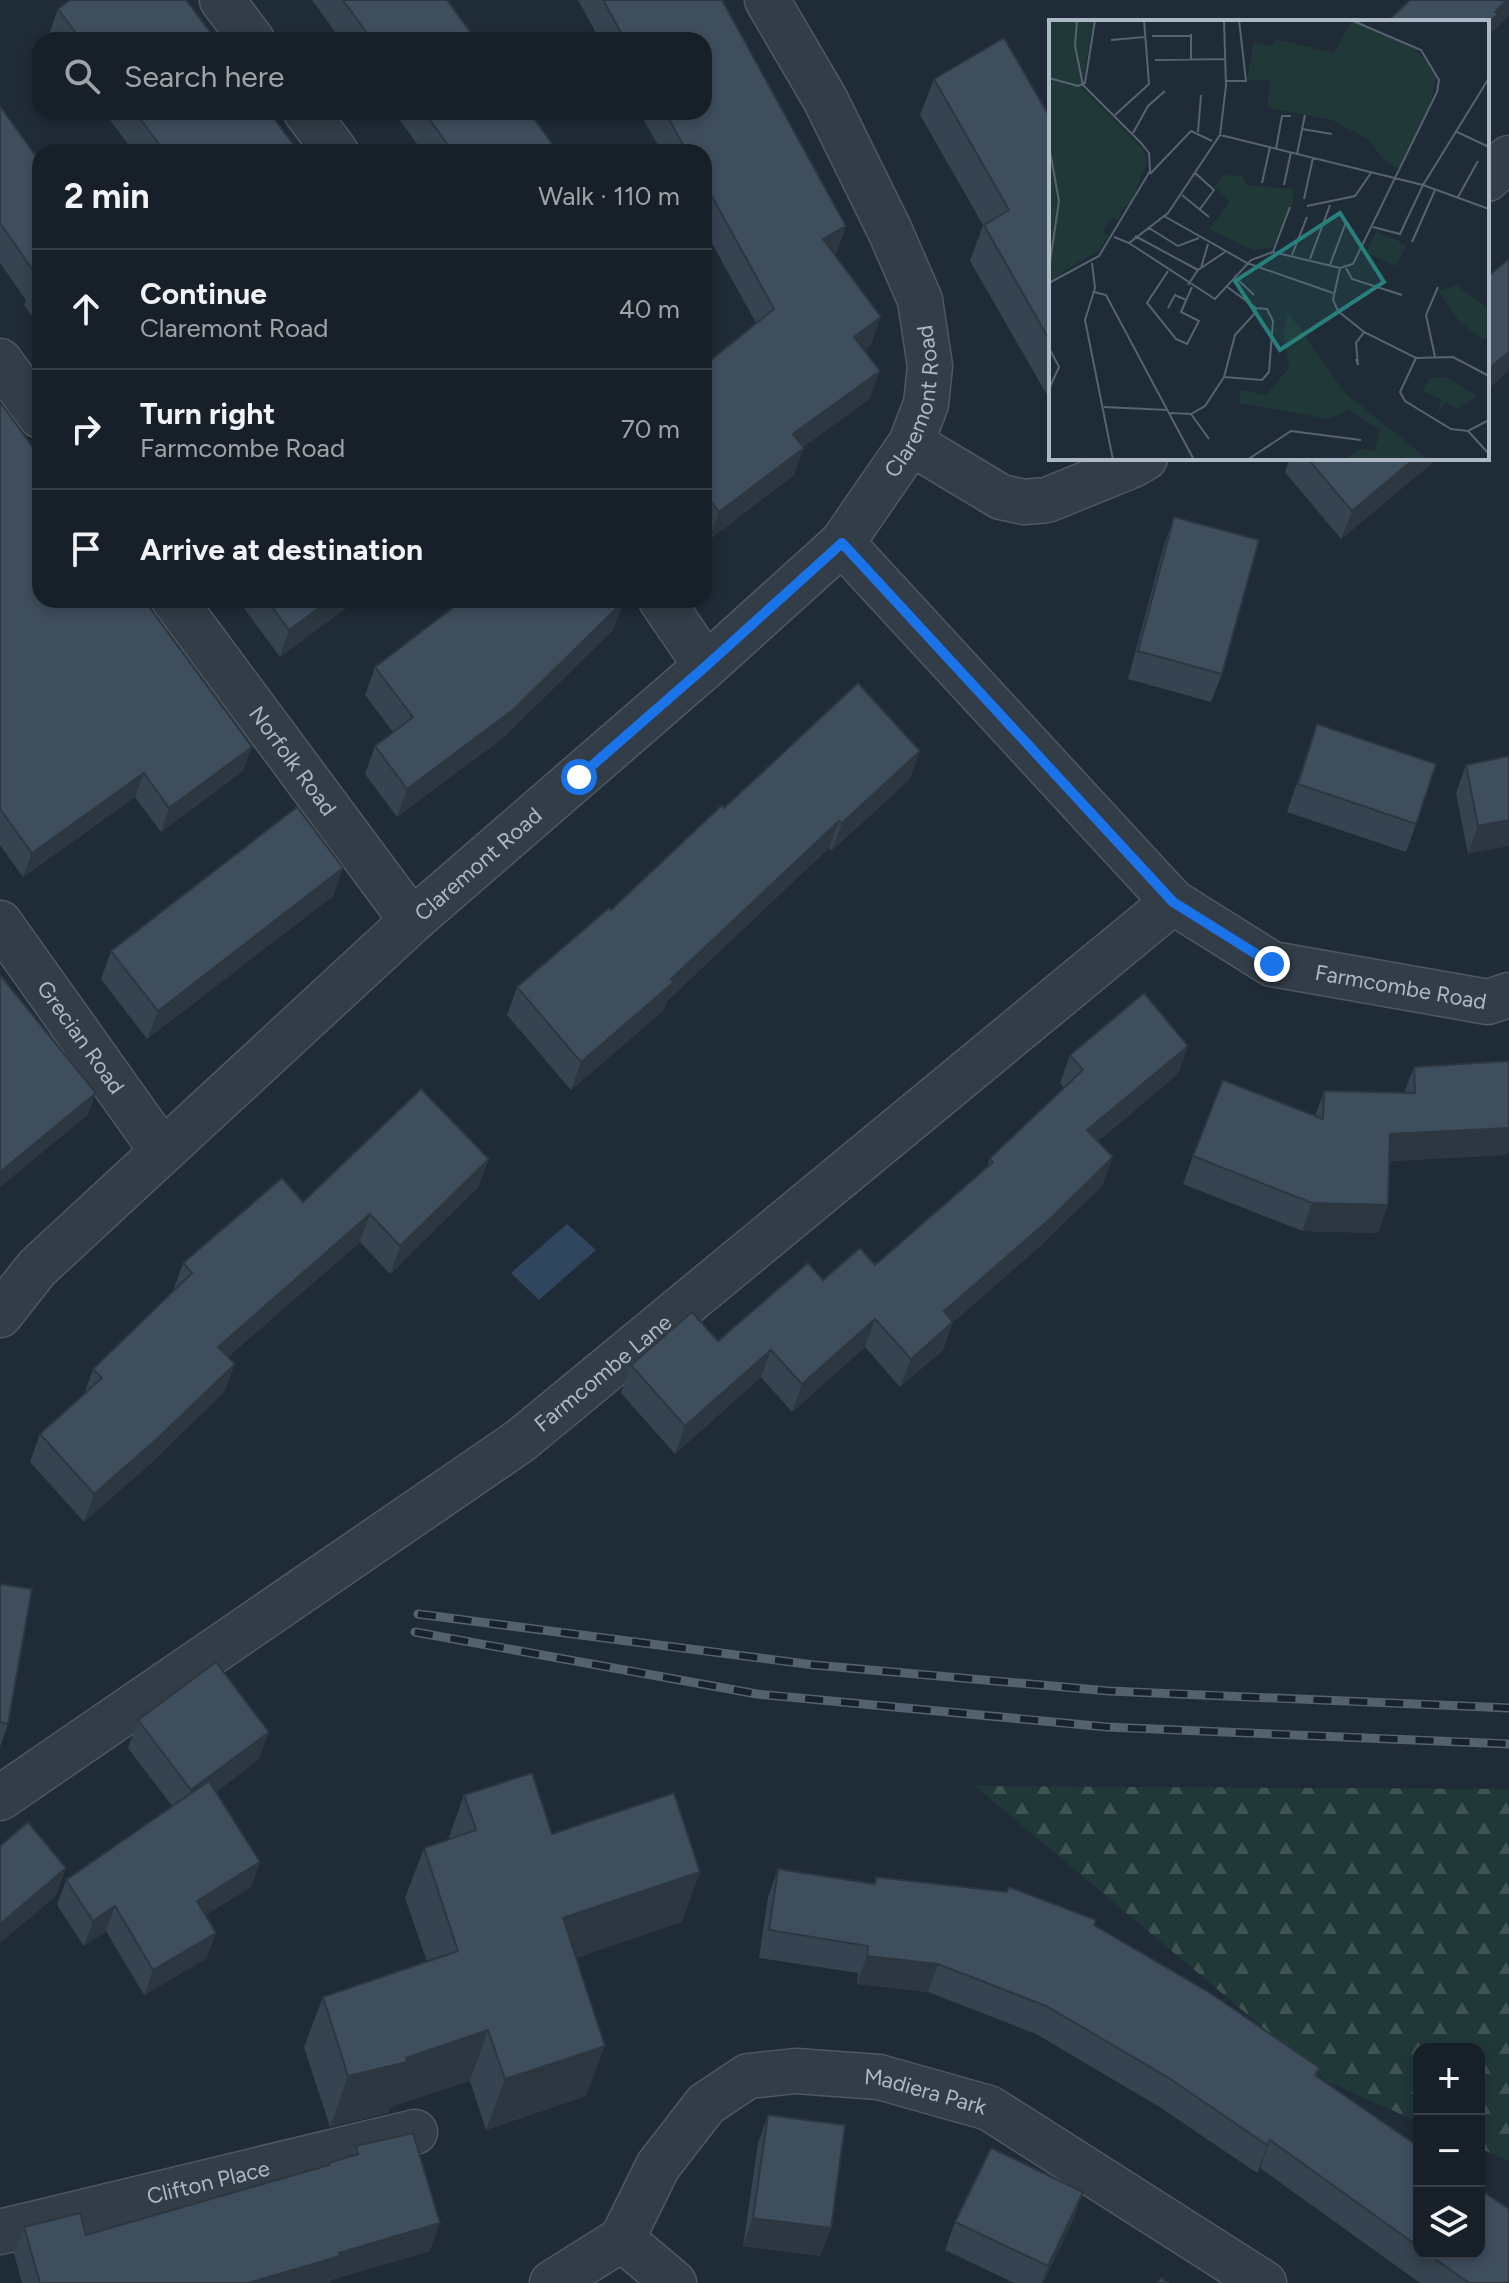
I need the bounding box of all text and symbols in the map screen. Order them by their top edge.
inset map [1049,20,1489,460]
search box [32,32,712,120]
icon: search [60,54,104,98]
text: Search here [124,58,284,95]
text: 2 min [64,176,150,217]
text: Walk · 110 m [538,180,680,212]
text: Continue [140,275,267,312]
icon: ahead [64,287,108,331]
text: 40 m [619,293,680,325]
text: Claremont Road [140,312,329,344]
street label: Claremont Road [878,323,944,482]
text: Turn right [140,395,275,432]
icon: right [64,407,108,451]
text: 70 m [621,413,680,445]
text: Farmcombe Road [140,432,345,464]
icon: arrive [64,527,108,571]
text: Arrive at destination [140,531,423,568]
street label: Norfolk Road [244,701,343,821]
route start [561,759,597,795]
street label: Claremont Road [409,801,547,926]
route end [1254,946,1290,982]
street label: Farmcombe Road [1313,958,1489,1015]
street label: Grecian Road [32,975,131,1099]
street label: Farmcombe Lane [529,1308,677,1437]
map controls [1413,2043,1485,2259]
button: + [1413,2043,1485,2115]
street label: Madiera Park [863,2062,990,2120]
button: − [1413,2115,1485,2187]
street label: Clifton Place [144,2154,272,2210]
button: layers [1413,2187,1485,2259]

